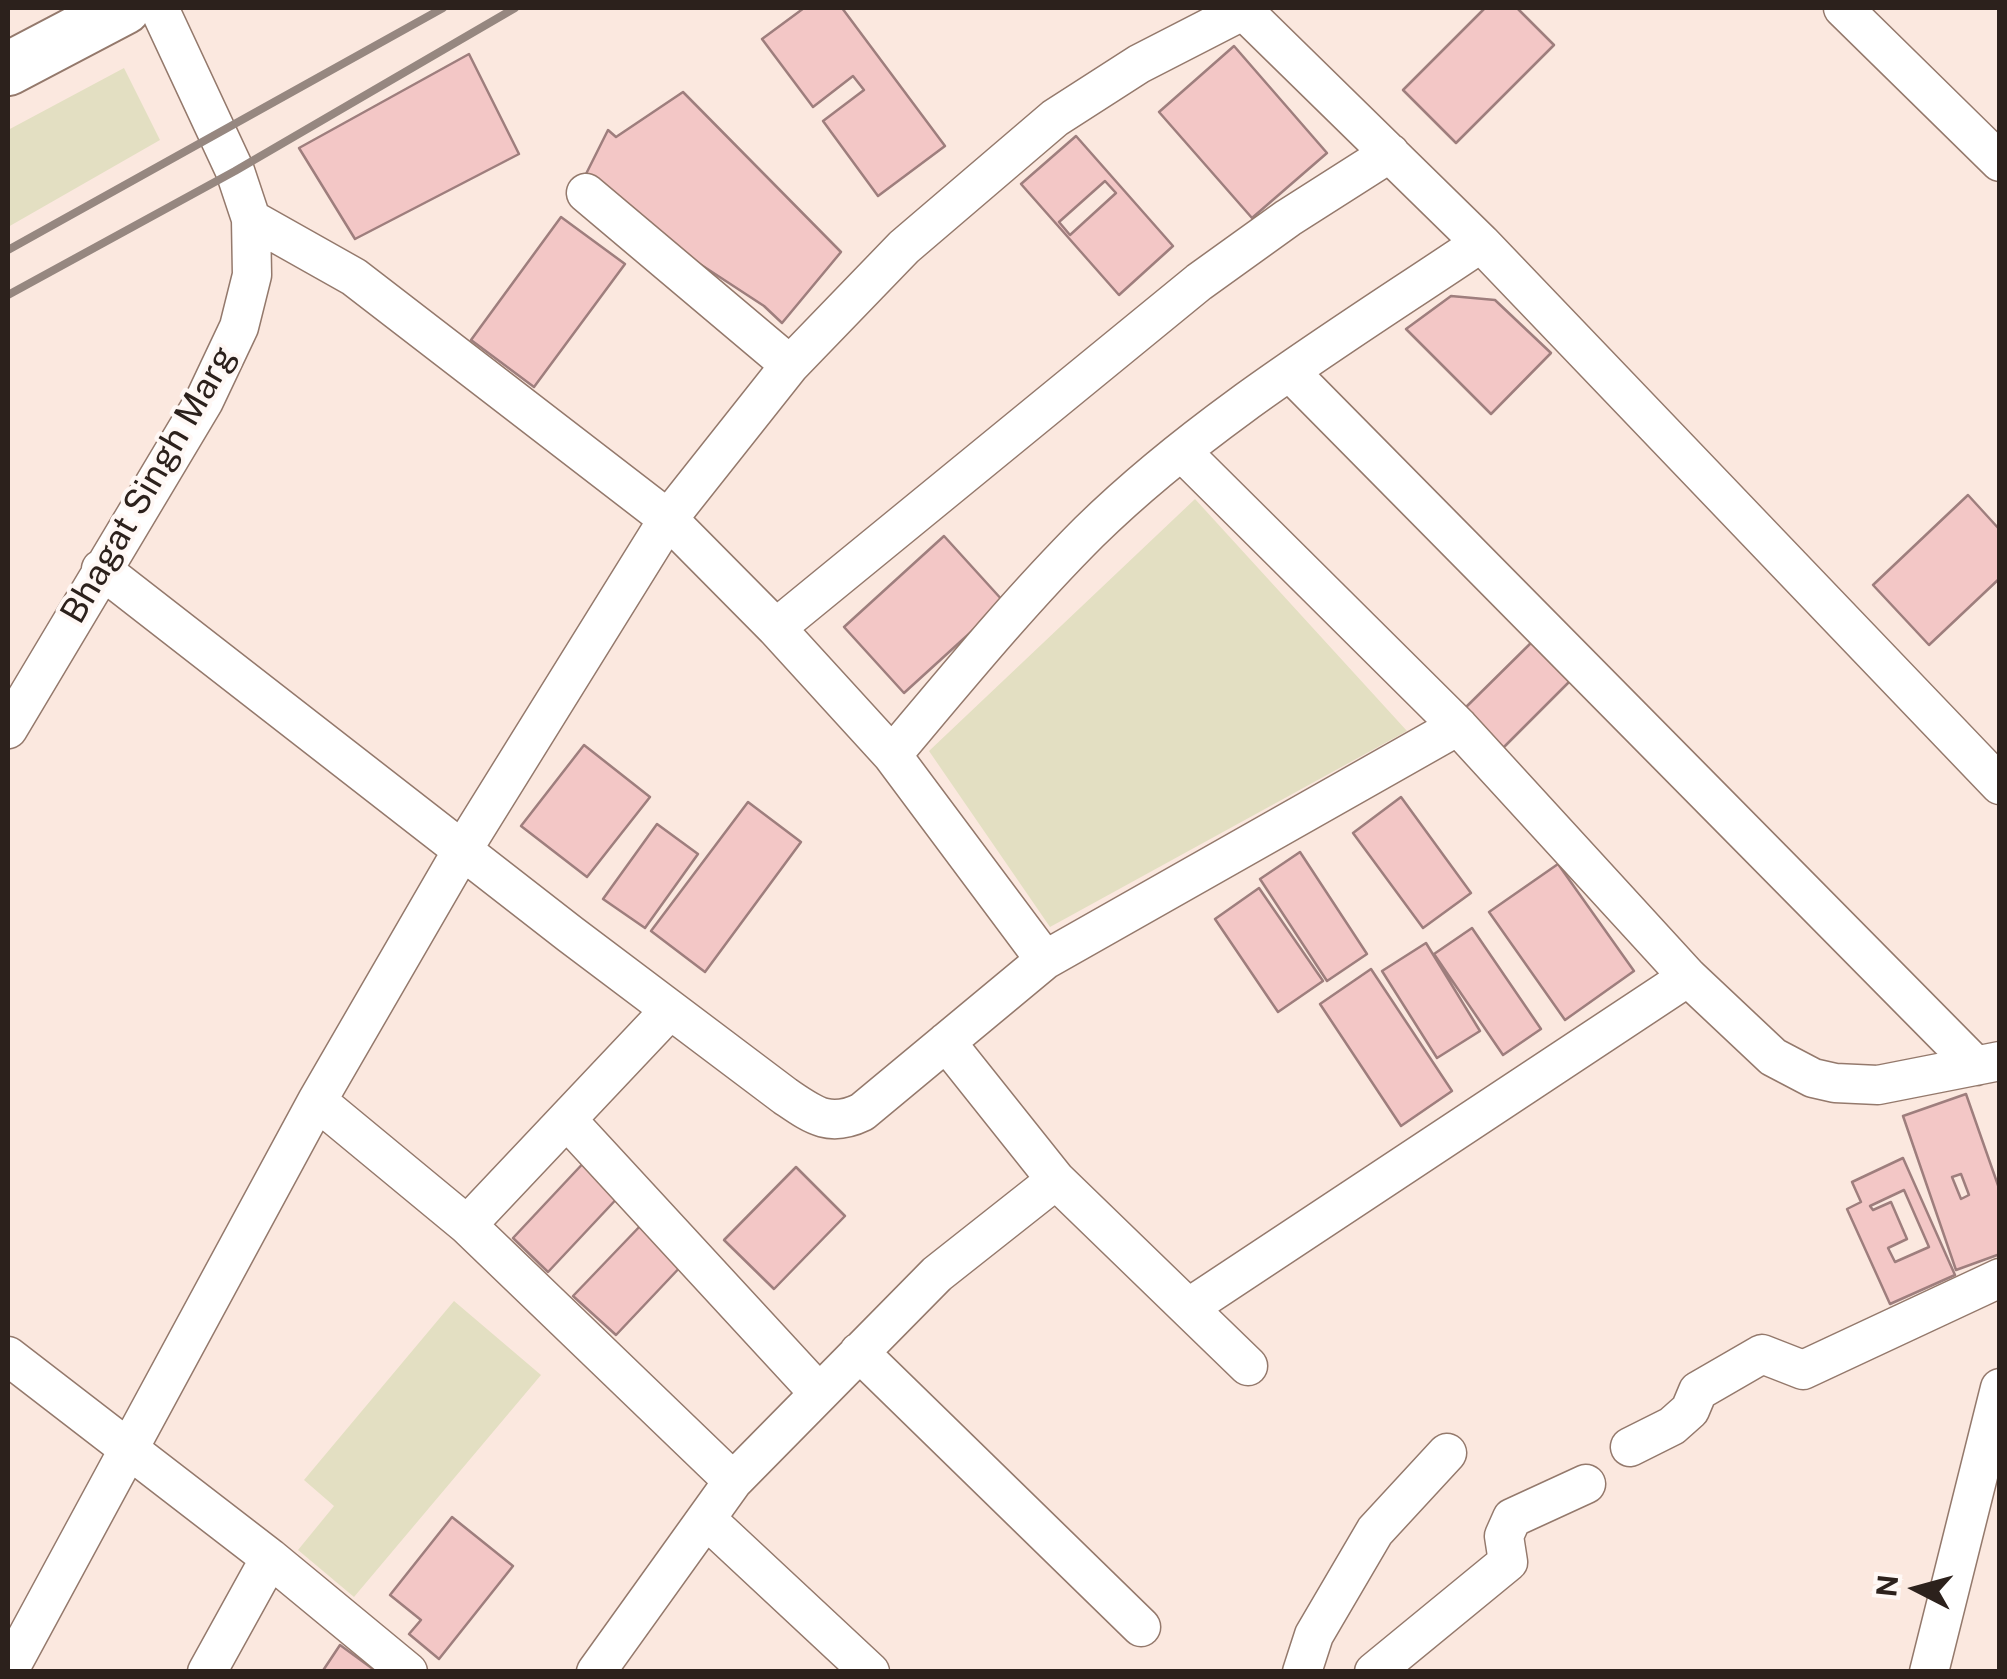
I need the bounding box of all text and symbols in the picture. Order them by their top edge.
street label: Bhagat Singh Marg [53,339,245,631]
north arrow [1867,1539,1967,1639]
text: N [1869,1573,1904,1598]

